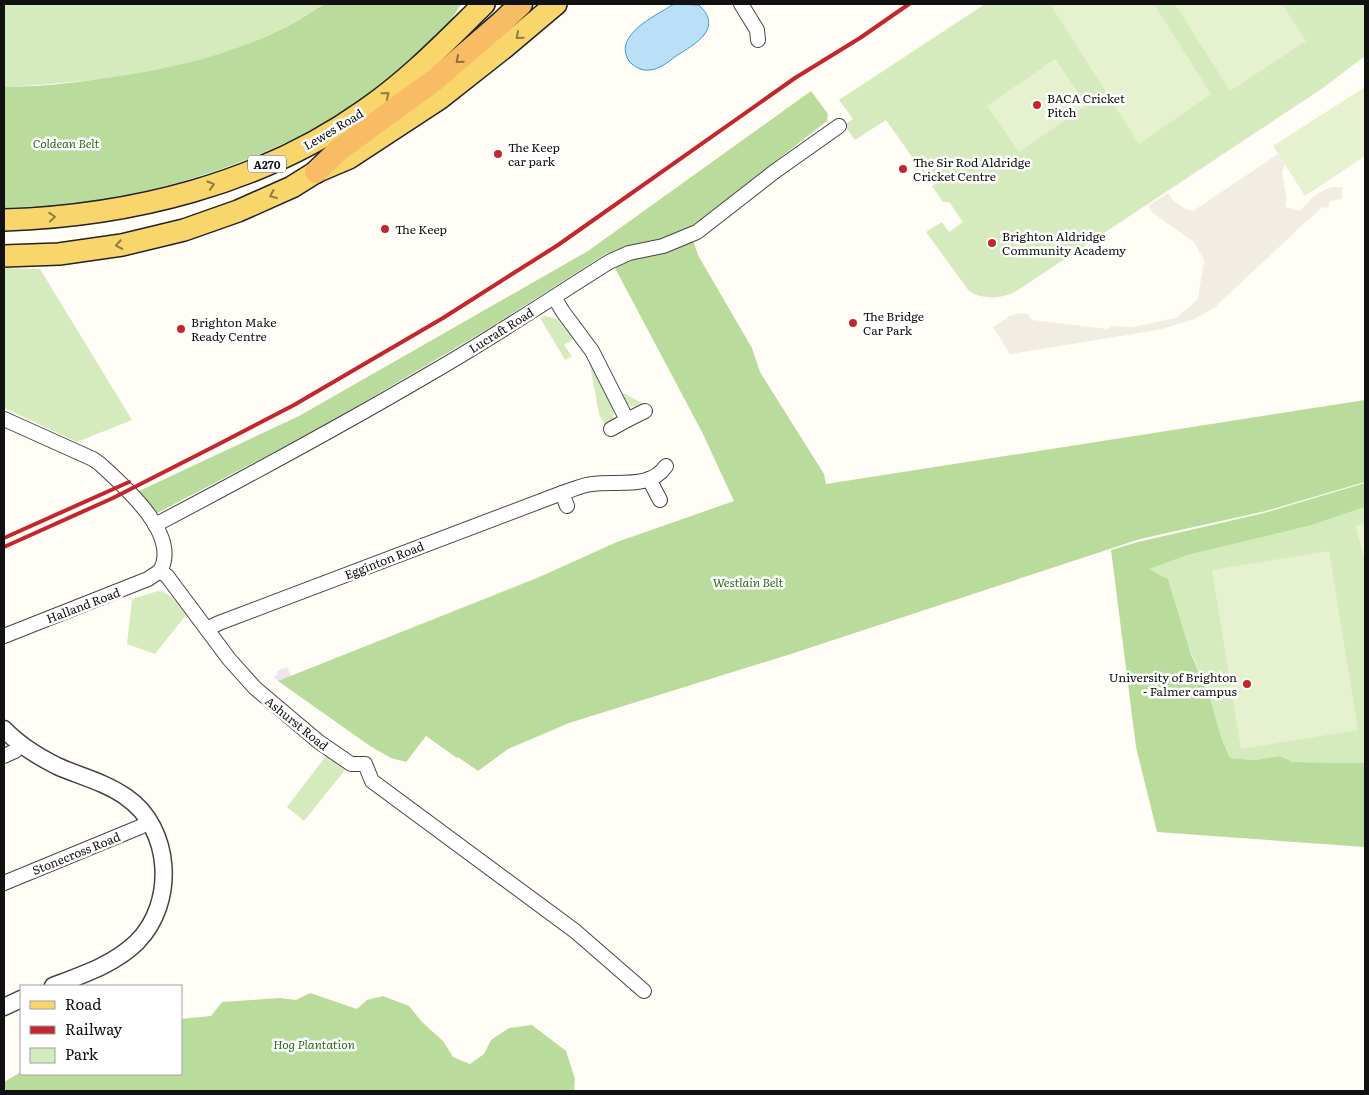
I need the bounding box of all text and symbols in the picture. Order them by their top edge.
one-way arrow [515,30,524,39]
one-way arrow [455,54,464,63]
place label: BACA Cricket Pitch [1047,89,1125,121]
one-way arrow [380,91,389,100]
marker: BACA Cricket Pitch [1031,99,1043,111]
street label: Lewes Road [300,104,367,154]
park label: Coldean Belt [33,134,99,152]
place label: The Keep car park [508,138,560,170]
marker: The Keep car park [492,148,504,160]
place label: The Sir Rod Aldridge Cricket Centre [913,153,1030,185]
road number: A270 [248,156,286,172]
marker: The Sir Rod Aldridge Cricket Centre [897,163,909,175]
one-way arrow [207,181,215,191]
one-way arrow [269,189,278,200]
one-way arrow [49,212,57,223]
place label: The Keep [395,220,447,238]
marker: The Keep [379,223,391,235]
place label: Brighton Aldridge Community Academy [1002,227,1126,259]
marker: Brighton Aldridge Community Academy [986,237,998,249]
one-way arrow [115,240,123,250]
street label: Lucraft Road [465,303,537,357]
place label: The Bridge Car Park [863,307,924,339]
place label: Brighton Make Ready Centre [191,313,276,345]
marker: The Bridge Car Park [847,317,859,329]
marker: Brighton Make Ready Centre [175,323,187,335]
street label: Egginton Road [342,536,427,583]
park label: Westlain Belt [713,573,784,591]
street label: Halland Road [44,582,123,627]
place label: University of Brighton - Falmer campus [1109,668,1238,700]
marker: University of Brighton - Falmer campus [1241,678,1253,690]
street label: Ashurst Road [261,692,333,755]
street label: Stonecross Road [29,827,123,879]
legend [20,985,182,1075]
text: Road [65,992,101,1015]
text: Railway [65,1017,123,1040]
park label: Hog Plantation [273,1035,355,1053]
text: Park [65,1042,99,1065]

